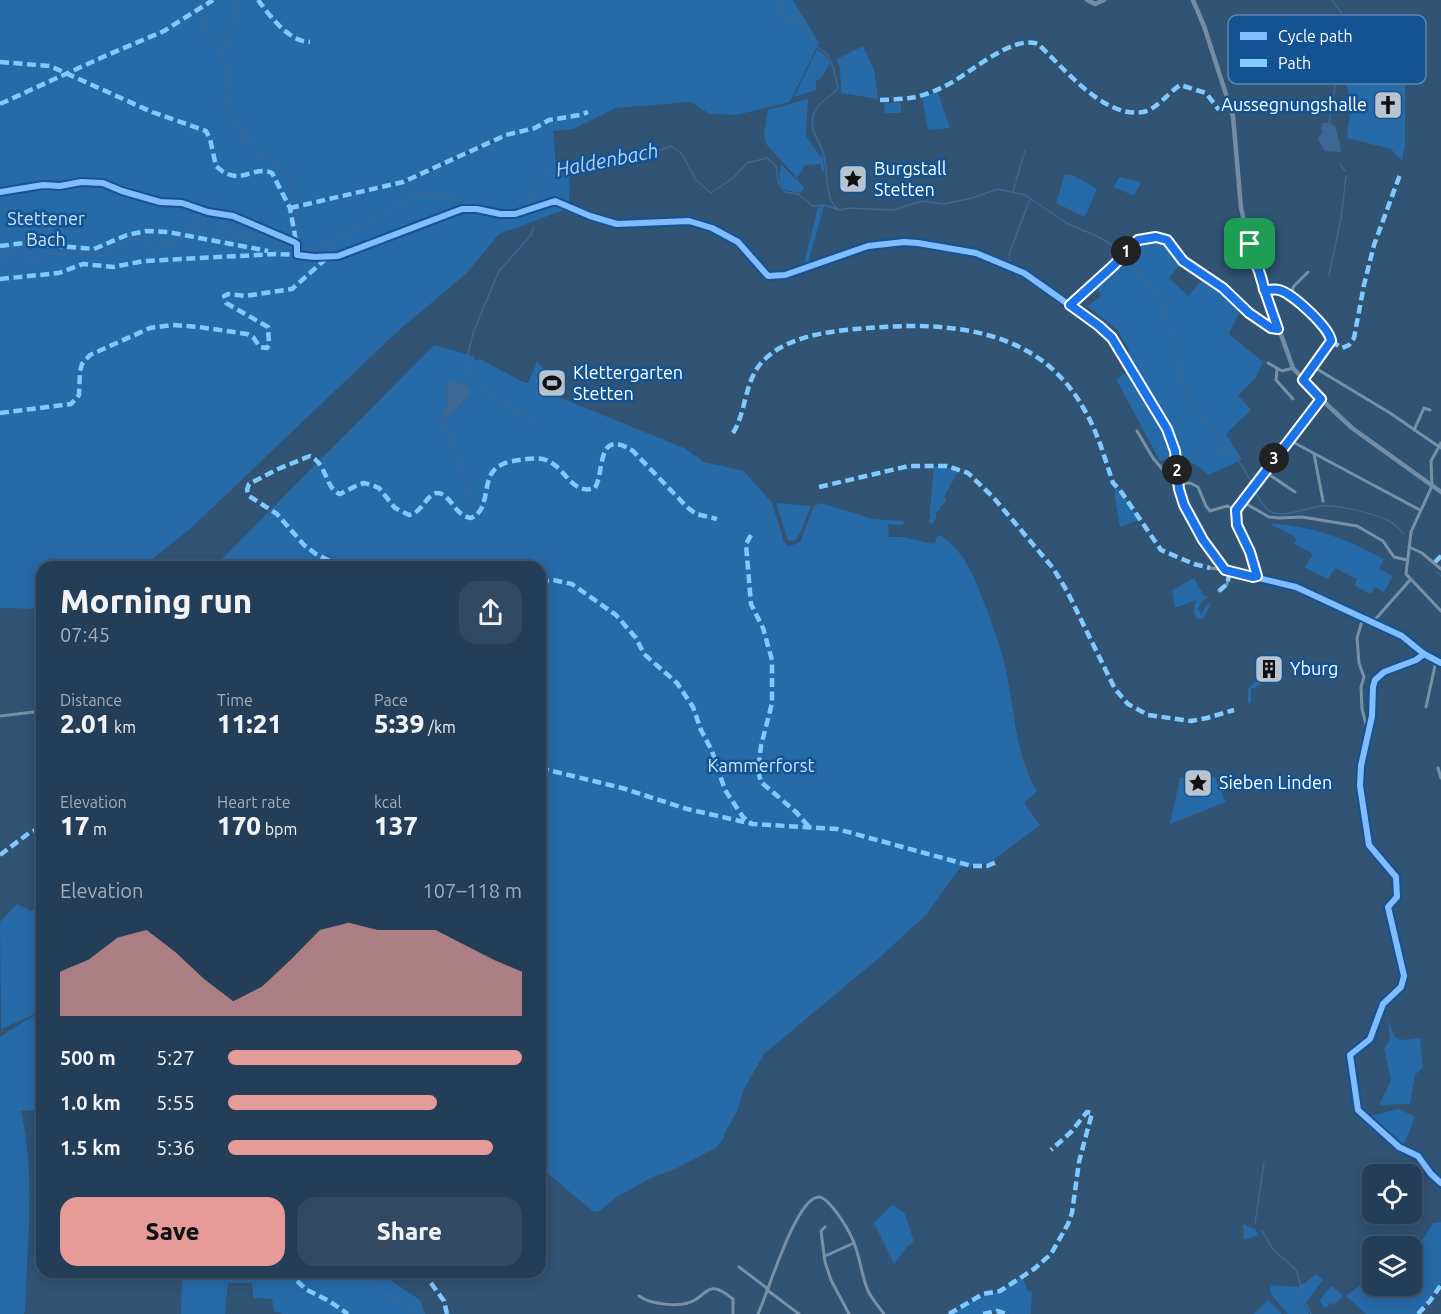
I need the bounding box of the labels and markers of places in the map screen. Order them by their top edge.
church icon: Aussegnungshalle [1372,89,1404,121]
place label: Aussegnungshalle [1221,94,1367,114]
place label: Burgstall Stetten [874,158,947,199]
place icon: Burgstall Stetten [837,163,869,195]
pin [1224,218,1275,269]
pin: 1 [1111,236,1141,266]
place label: Klettergarten Stetten [573,362,683,403]
sports icon: Klettergarten Stetten [536,367,568,399]
pin: 3 [1259,443,1289,473]
pin: 2 [1162,455,1192,485]
building icon: Yburg [1253,653,1285,685]
place label: Yburg [1290,658,1338,678]
place icon: Sieben Linden [1182,767,1214,799]
place label: Sieben Linden [1219,772,1332,792]

